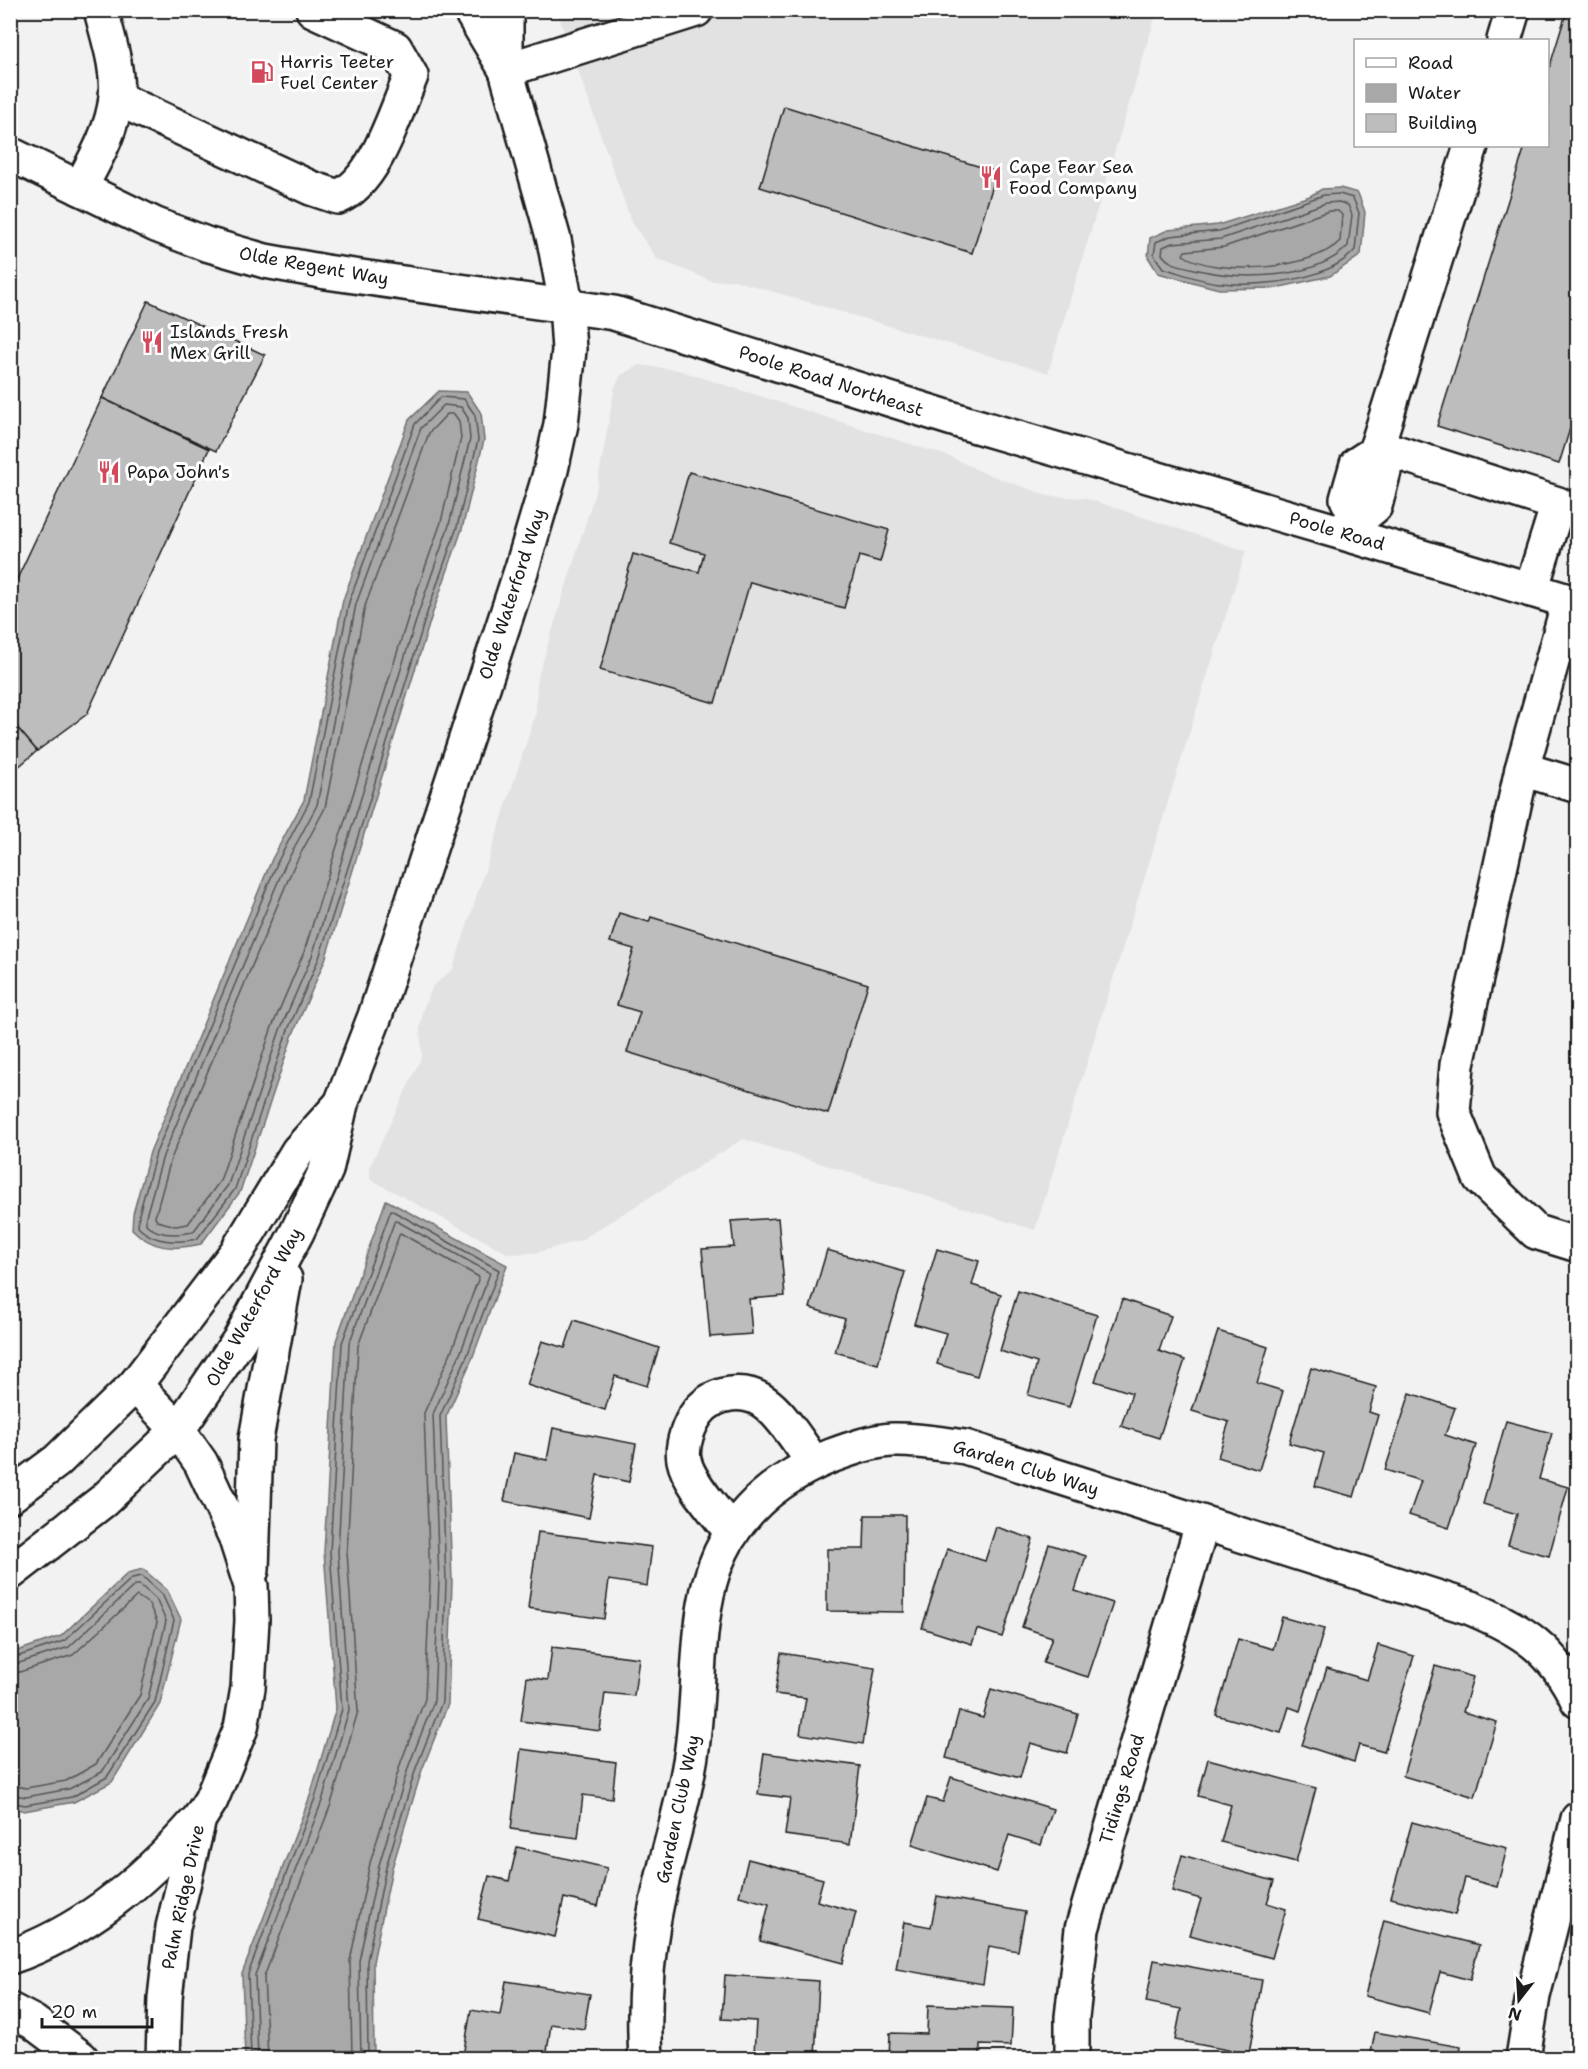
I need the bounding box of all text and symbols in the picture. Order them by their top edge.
legend [1354,39,1549,147]
place label: Harris Teeter Fuel Center [280,50,394,95]
text: Road [1408,51,1453,75]
fuel station icon: Harris Teeter Fuel Center [249,59,275,85]
text: Water [1408,81,1461,105]
text: Building [1408,111,1477,135]
place label: Cape Fear Sea Food Company [1009,155,1137,200]
restaurant icon: Cape Fear Sea Food Company [978,164,1004,190]
street label: Olde Regent Way [237,241,391,291]
place label: Islands Fresh Mex Grill [170,320,289,365]
restaurant icon: Islands Fresh Mex Grill [139,329,165,355]
street label: Poole Road Northeast [736,340,927,422]
restaurant icon: Papa John's [96,459,122,485]
place label: Papa John's [127,460,230,484]
street label: Olde Waterford Way [473,505,551,683]
street label: Poole Road [1286,506,1388,556]
street label: Olde Waterford Way [200,1223,308,1391]
street label: Garden Club Way [950,1434,1102,1502]
street label: Tidings Road [1094,1731,1150,1847]
street label: Garden Club Way [650,1732,706,1886]
street label: Palm Ridge Drive [156,1822,210,1972]
north arrow [1489,1970,1549,2030]
scale bar [42,1991,152,2029]
text: 20 m [51,2000,97,2024]
text: N [1506,2002,1524,2026]

